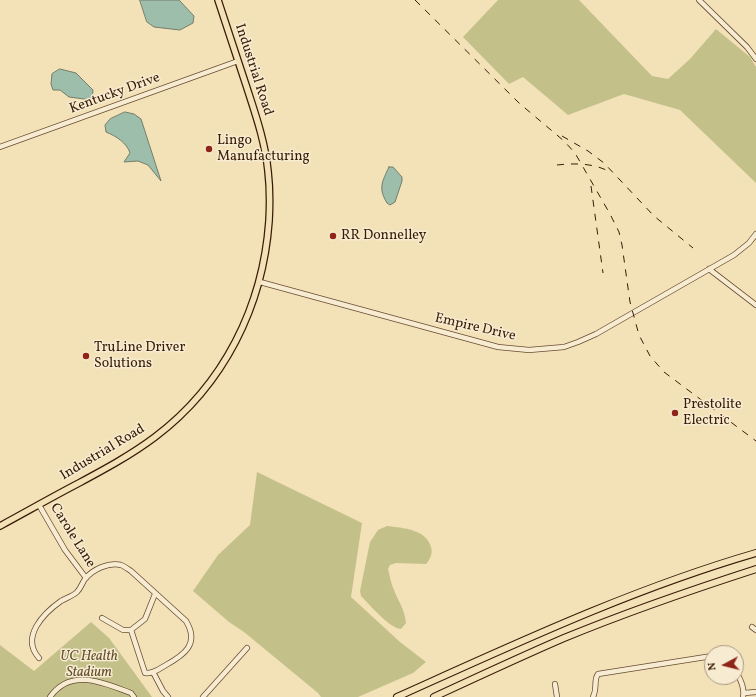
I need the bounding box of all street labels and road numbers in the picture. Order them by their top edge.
street label: Industrial Road [230,22,276,118]
street label: Kentucky Drive [68,70,162,118]
street label: Empire Drive [433,311,517,345]
street label: Industrial Road [58,421,148,485]
street label: Carole Lane [46,501,98,571]

